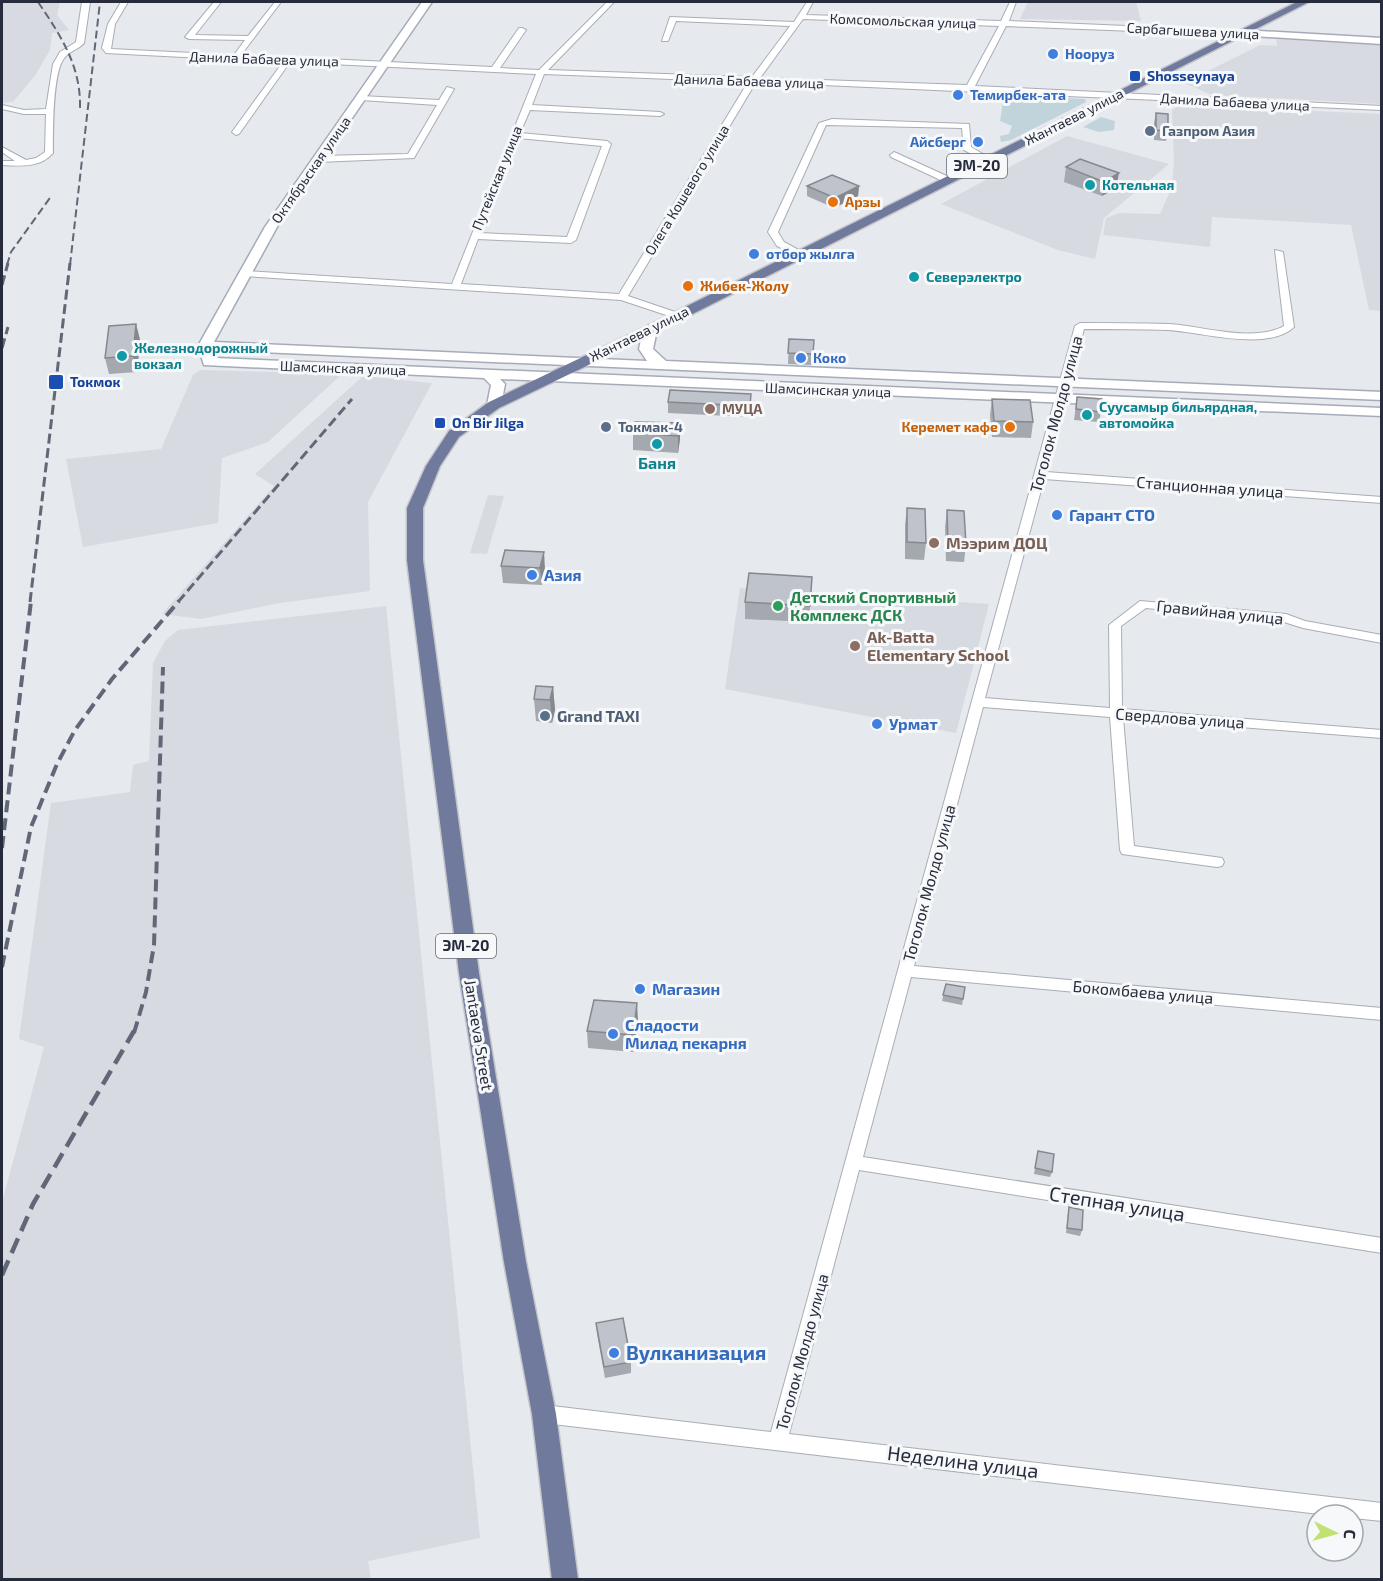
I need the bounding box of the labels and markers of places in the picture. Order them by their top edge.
place label: Нооруз [1065,45,1115,62]
marker: Нооруз [1046,47,1060,61]
place label: Shosseynaya [1147,67,1235,84]
marker: Shosseynaya [1128,69,1142,83]
place label: Темирбек-ата [970,86,1066,103]
marker: Темирбек-ата [951,88,965,102]
place label: Газпром Азия [1162,122,1255,139]
marker: Газпром Азия [1143,124,1157,138]
place label: Айсберг [910,133,966,150]
marker: Айсберг [971,135,985,149]
place label: Котельная [1102,176,1174,193]
marker: Котельная [1083,178,1097,192]
place label: Арзы [845,193,881,210]
marker: Арзы [826,195,840,209]
place label: отбор жылга [766,245,855,262]
marker: отбор жылга [747,247,761,261]
place label: Северэлектро [926,268,1022,285]
marker: Северэлектро [907,270,921,284]
place label: Жибек-Жолу [700,277,789,294]
marker: Жибек-Жолу [681,279,695,293]
place label: Железнодорожный вокзал [134,339,268,372]
marker: Железнодорожный вокзал [115,349,129,363]
place label: Коко [813,349,846,366]
marker: Коко [794,351,808,365]
marker: Токмок [47,373,65,391]
place label: Токмок [70,373,120,390]
place label: Суусамыр бильярдная, автомойка [1099,398,1257,431]
place label: МУЦА [722,400,763,417]
marker: МУЦА [703,402,717,416]
marker: Суусамыр бильярдная, автомойка [1080,408,1094,422]
place label: On Bir Jilga [452,414,524,431]
marker: On Bir Jilga [433,416,447,430]
place label: Токмак-4 [618,418,683,435]
place label: Керемет кафе [902,418,998,435]
marker: Токмак-4 [599,420,613,434]
marker: Керемет кафе [1003,420,1017,434]
marker: Баня [650,437,664,451]
place label: Баня [638,453,676,472]
place label: Гарант СТО [1069,505,1155,524]
marker: Гарант СТО [1050,508,1064,522]
place label: Мээрим ДОЦ [946,533,1048,552]
marker: Мээрим ДОЦ [927,536,941,550]
place label: Азия [544,565,582,584]
marker: Азия [525,568,539,582]
place label: Детский Спортивный Комплекс ДСК [790,587,956,624]
marker: Детский Спортивный Комплекс ДСК [771,599,785,613]
place label: Ak-Batta Elementary School [867,627,1010,665]
marker: Ak-Batta Elementary School [848,639,862,653]
place label: Grand TAXI [557,706,640,725]
marker: Grand TAXI [538,709,552,723]
place label: Урмат [889,714,938,733]
marker: Урмат [870,717,884,731]
place label: Магазин [652,979,720,998]
marker: Магазин [633,982,647,996]
place label: Сладости Милад пекарня [625,1015,747,1052]
marker: Сладости Милад пекарня [606,1027,620,1041]
place label: Вулканизация [626,1340,766,1364]
marker: Вулканизация [607,1346,621,1360]

